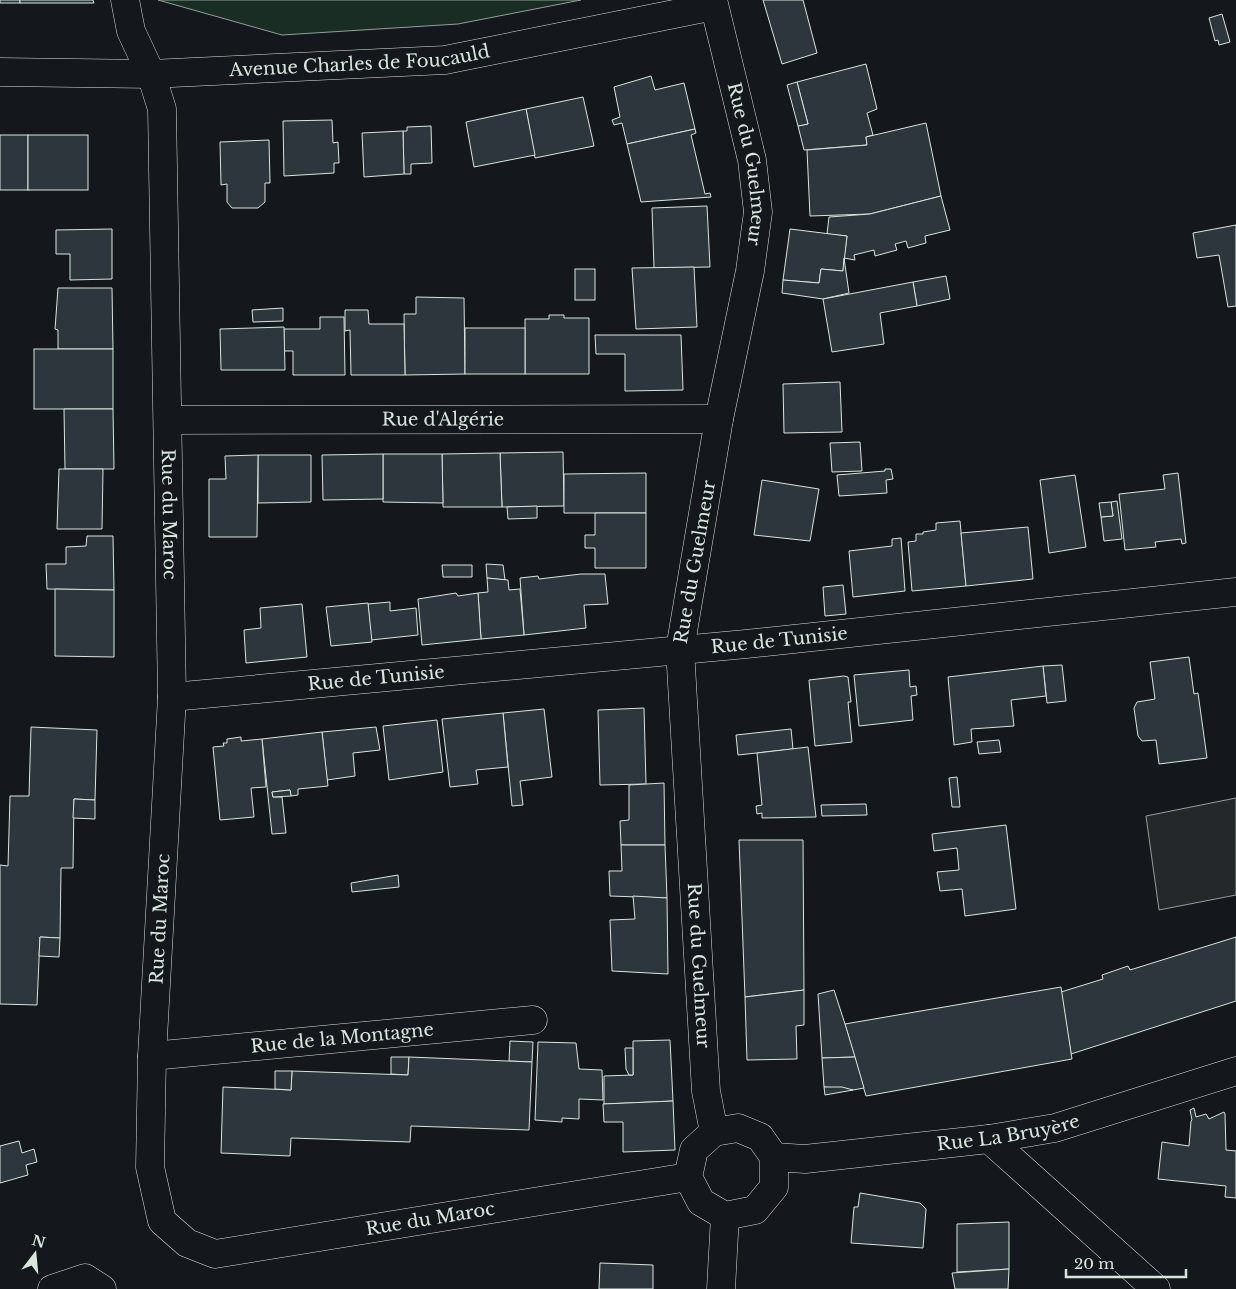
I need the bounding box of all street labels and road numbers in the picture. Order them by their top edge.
street label: Avenue Charles de Foucauld [228,40,492,81]
street label: Rue du Guelmeur [723,80,769,247]
street label: Rue d'Algérie [382,408,504,431]
street label: Rue du Maroc [157,449,181,580]
street label: Rue du Guelmeur [670,478,720,645]
street label: Rue de Tunisie [710,622,849,658]
street label: Rue de Tunisie [307,661,446,695]
street label: Rue du Maroc [146,853,174,985]
street label: Rue du Guelmeur [683,882,714,1049]
street label: Rue de la Montagne [250,1018,435,1058]
street label: Rue La Bruyère [936,1110,1082,1156]
street label: Rue du Maroc [364,1198,497,1240]

